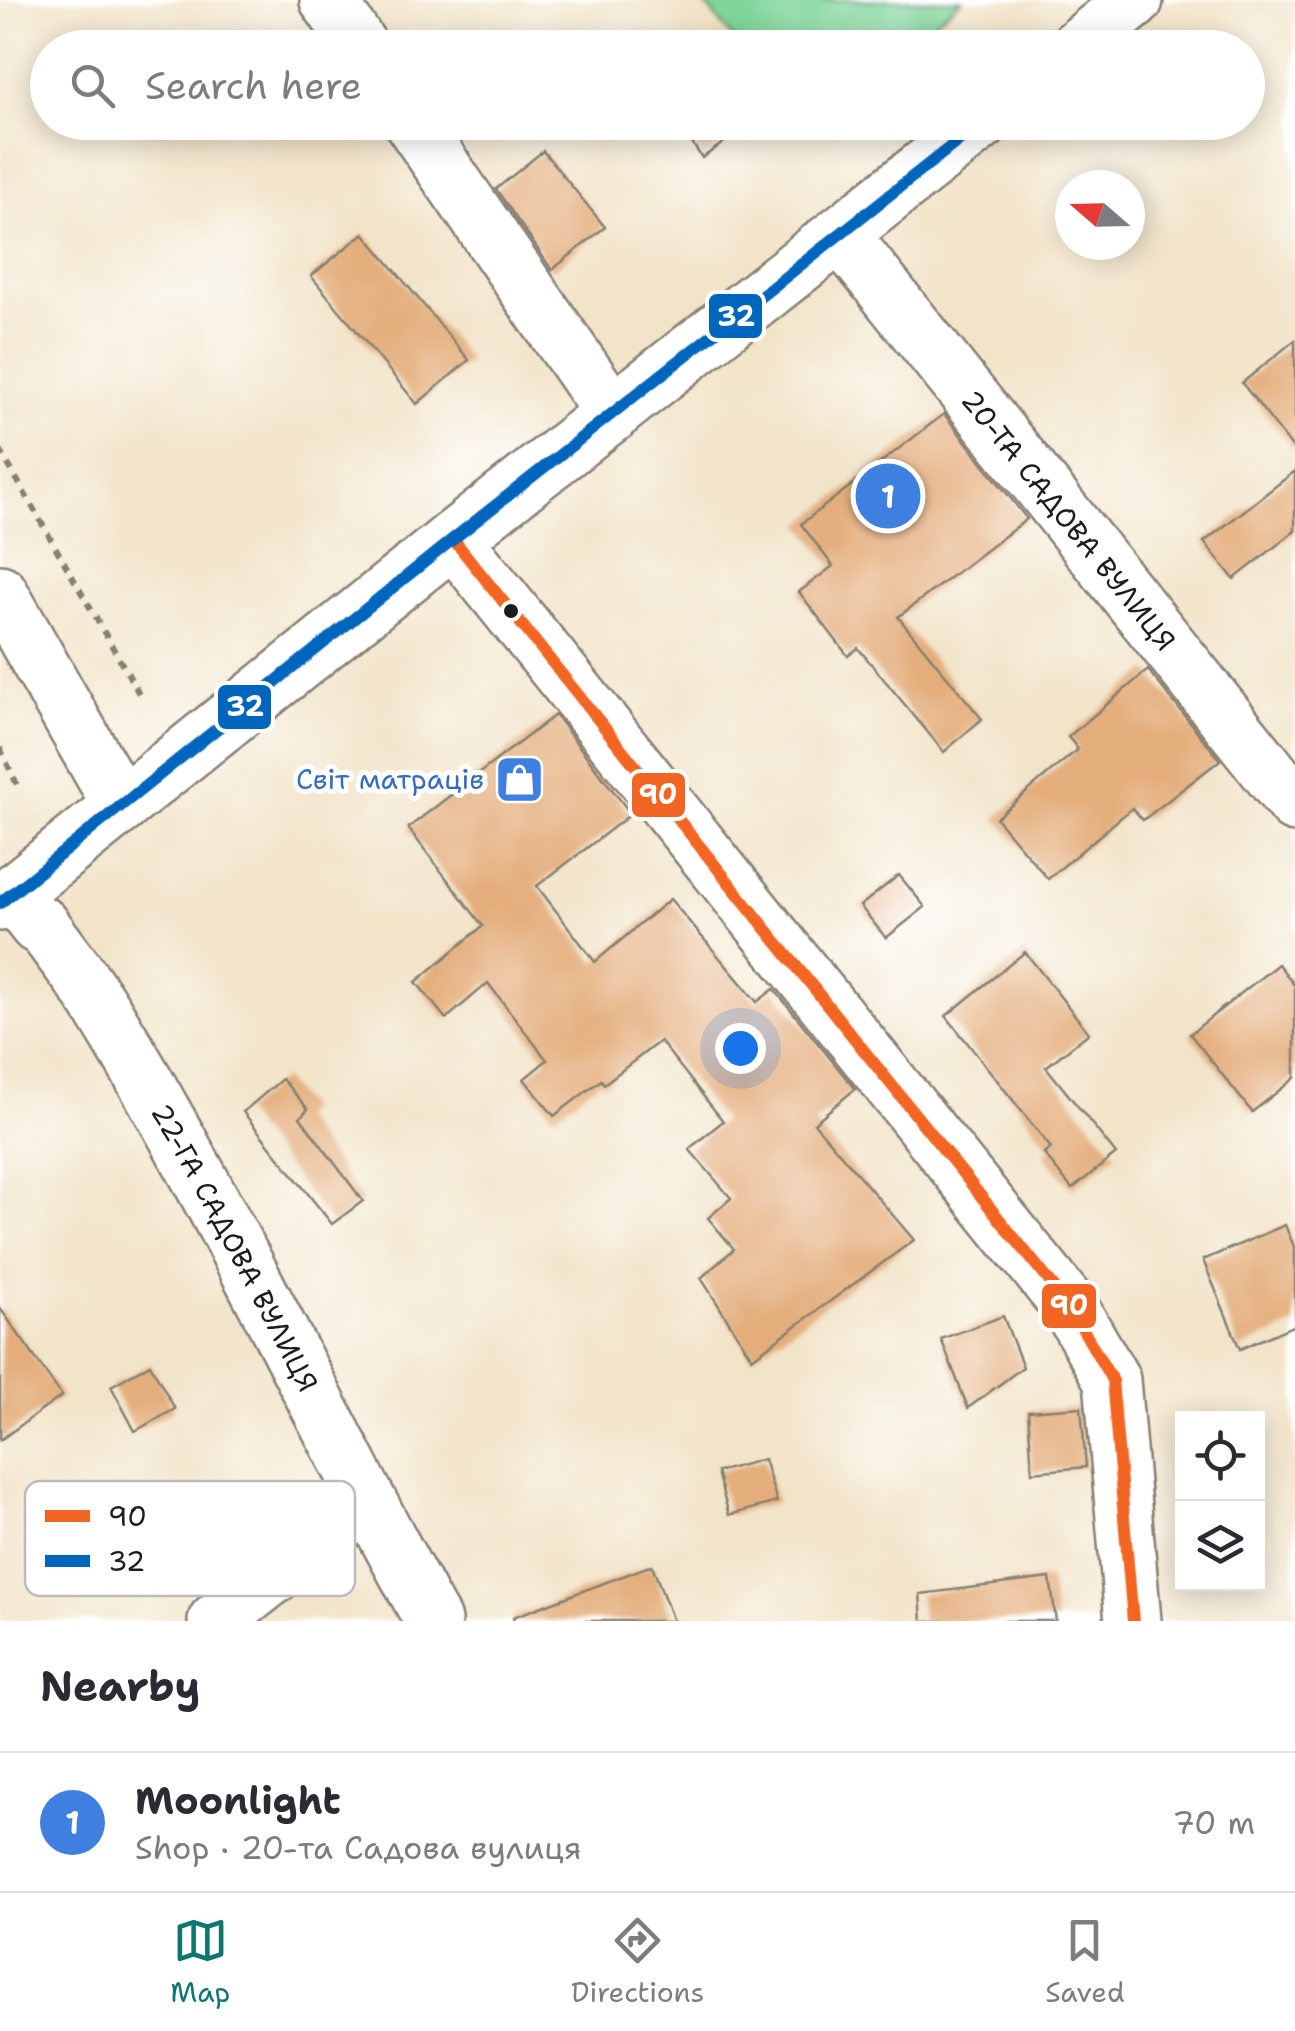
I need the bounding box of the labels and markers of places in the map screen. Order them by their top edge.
pin: 1 [856,458,920,534]
unlabelled marker [501,601,521,621]
shop icon: Світ матраців [493,753,545,805]
place label: Світ матраців [296,760,484,798]

